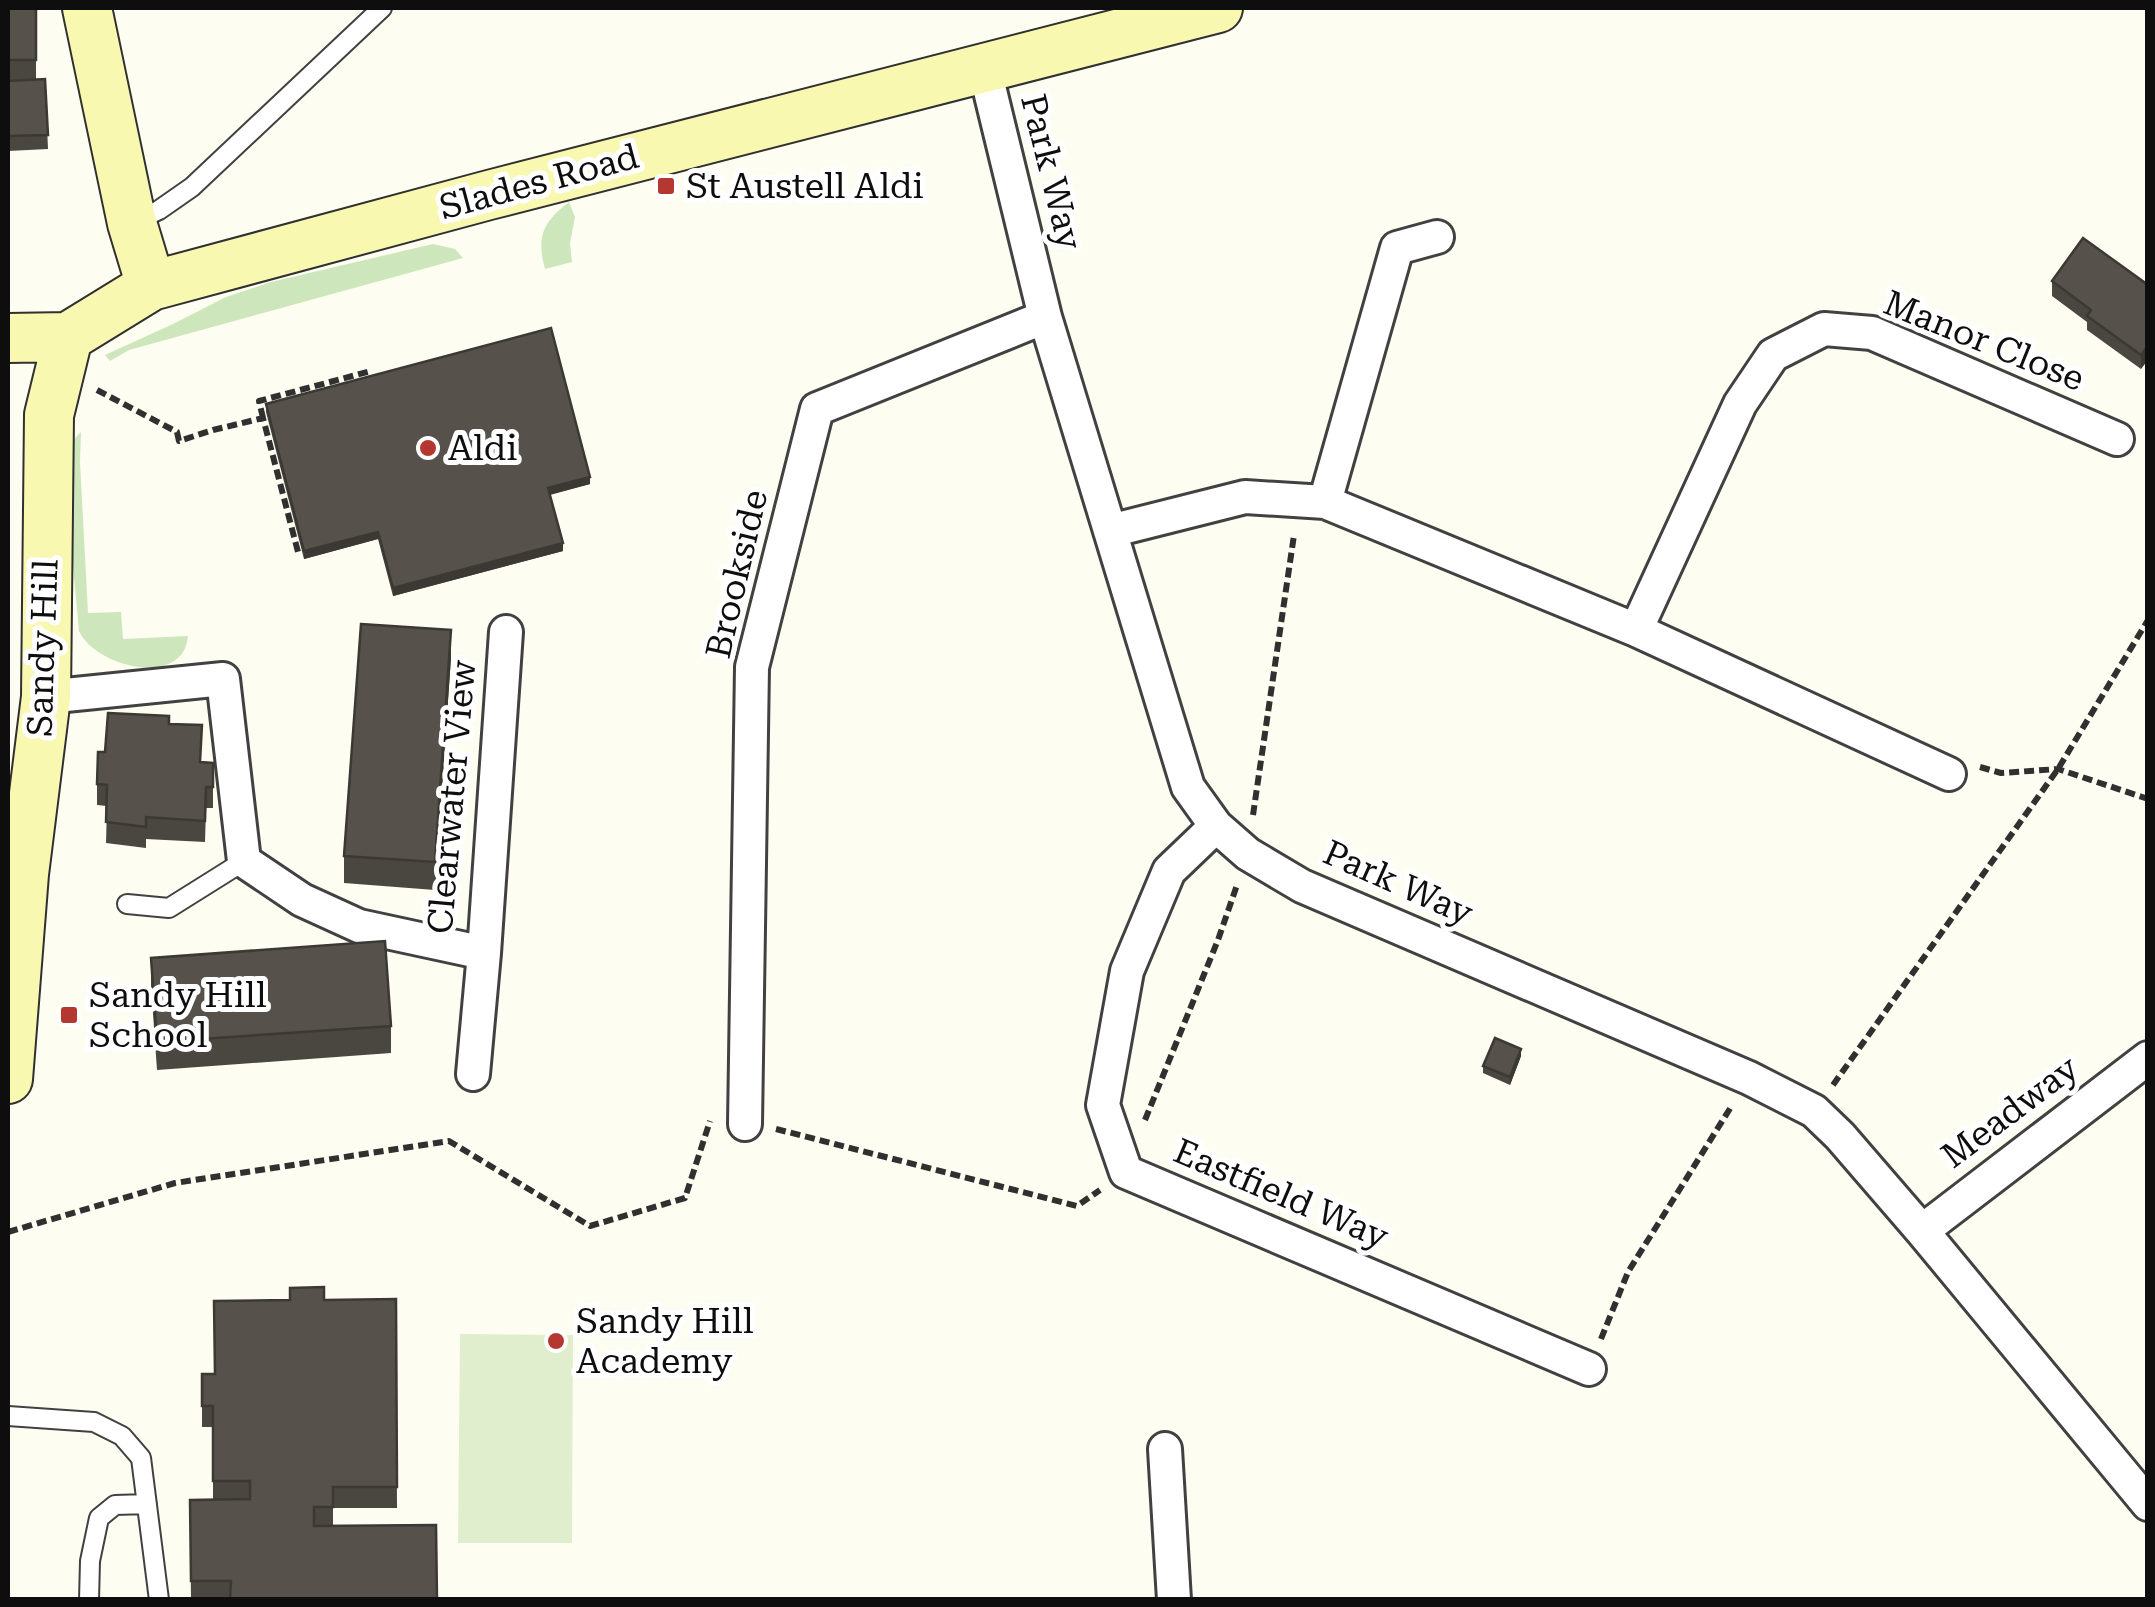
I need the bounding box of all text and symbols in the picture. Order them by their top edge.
street label: Park Way [1012,90,1090,254]
street label: Slades Road [435,136,643,228]
place label: St Austell Aldi [686,166,924,207]
marker: St Austell Aldi [655,175,677,197]
street label: Manor Close [1878,282,2090,400]
place label: Aldi [448,428,517,469]
marker: Aldi [417,437,439,459]
street label: Brookside [698,486,776,662]
street label: Sandy Hill [19,558,67,737]
street label: Clearwater View [420,658,484,936]
street label: Park Way [1317,832,1479,934]
place label: Sandy Hill School [89,975,267,1056]
marker: Sandy Hill School [58,1004,80,1026]
street label: Meadway [1934,1047,2087,1177]
street label: Eastfield Way [1168,1130,1395,1258]
place label: Sandy Hill Academy [576,1301,754,1382]
marker: Sandy Hill Academy [545,1330,567,1352]

